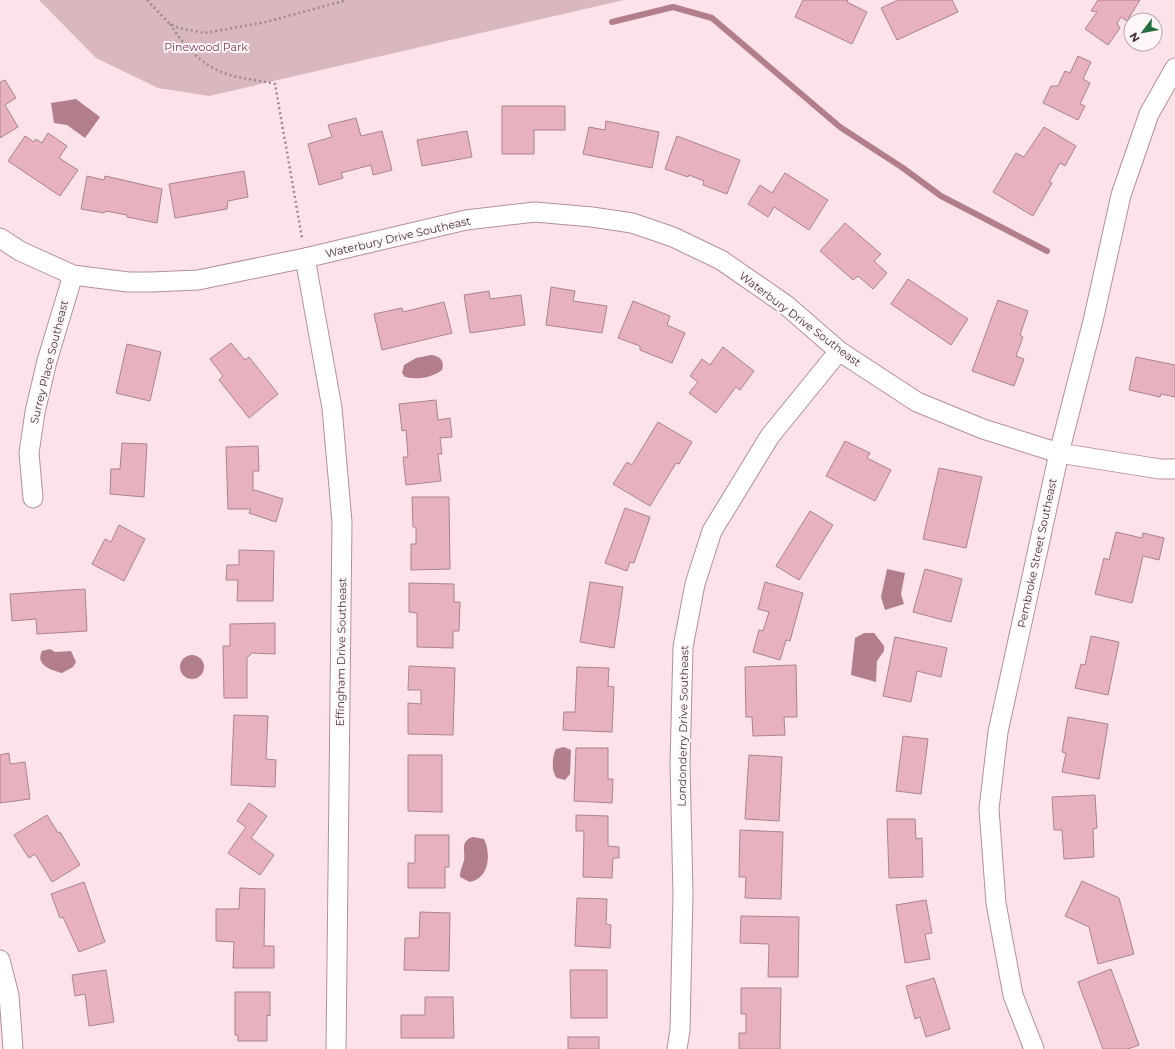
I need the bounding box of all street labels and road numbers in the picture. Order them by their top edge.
street label: Waterbury Drive Southeast [324,213,473,261]
street label: Waterbury Drive Southeast [736,269,864,370]
street label: Surrey Place Southeast [27,298,71,425]
street label: Pembroke Street Southeast [1014,476,1060,629]
street label: Effingham Drive Southeast [333,577,349,726]
street label: Londonderry Drive Southeast [675,645,691,807]

